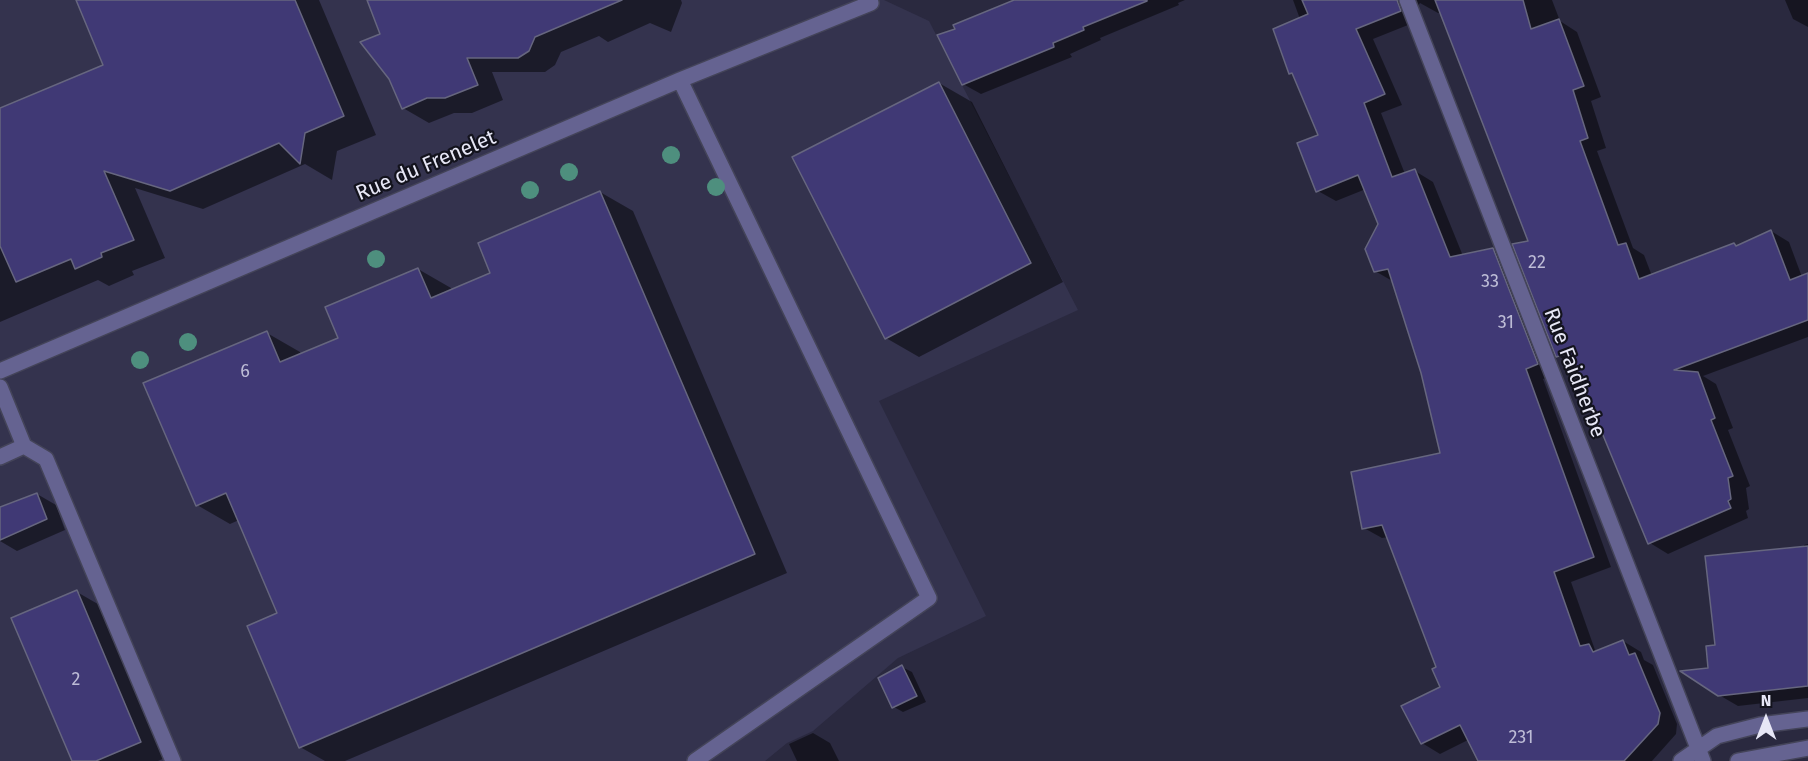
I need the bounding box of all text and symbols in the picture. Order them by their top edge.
street label: Rue du Frenelet [352,125,500,207]
house number: 22 [1528,252,1546,274]
house number: 33 [1481,271,1499,293]
street label: Rue Faidherbe [1538,305,1610,441]
house number: 31 [1498,312,1514,334]
house number: 6 [240,361,250,383]
house number: 2 [72,669,80,691]
north arrow [1736,689,1796,749]
text: N [1761,691,1771,710]
house number: 231 [1508,727,1534,749]

